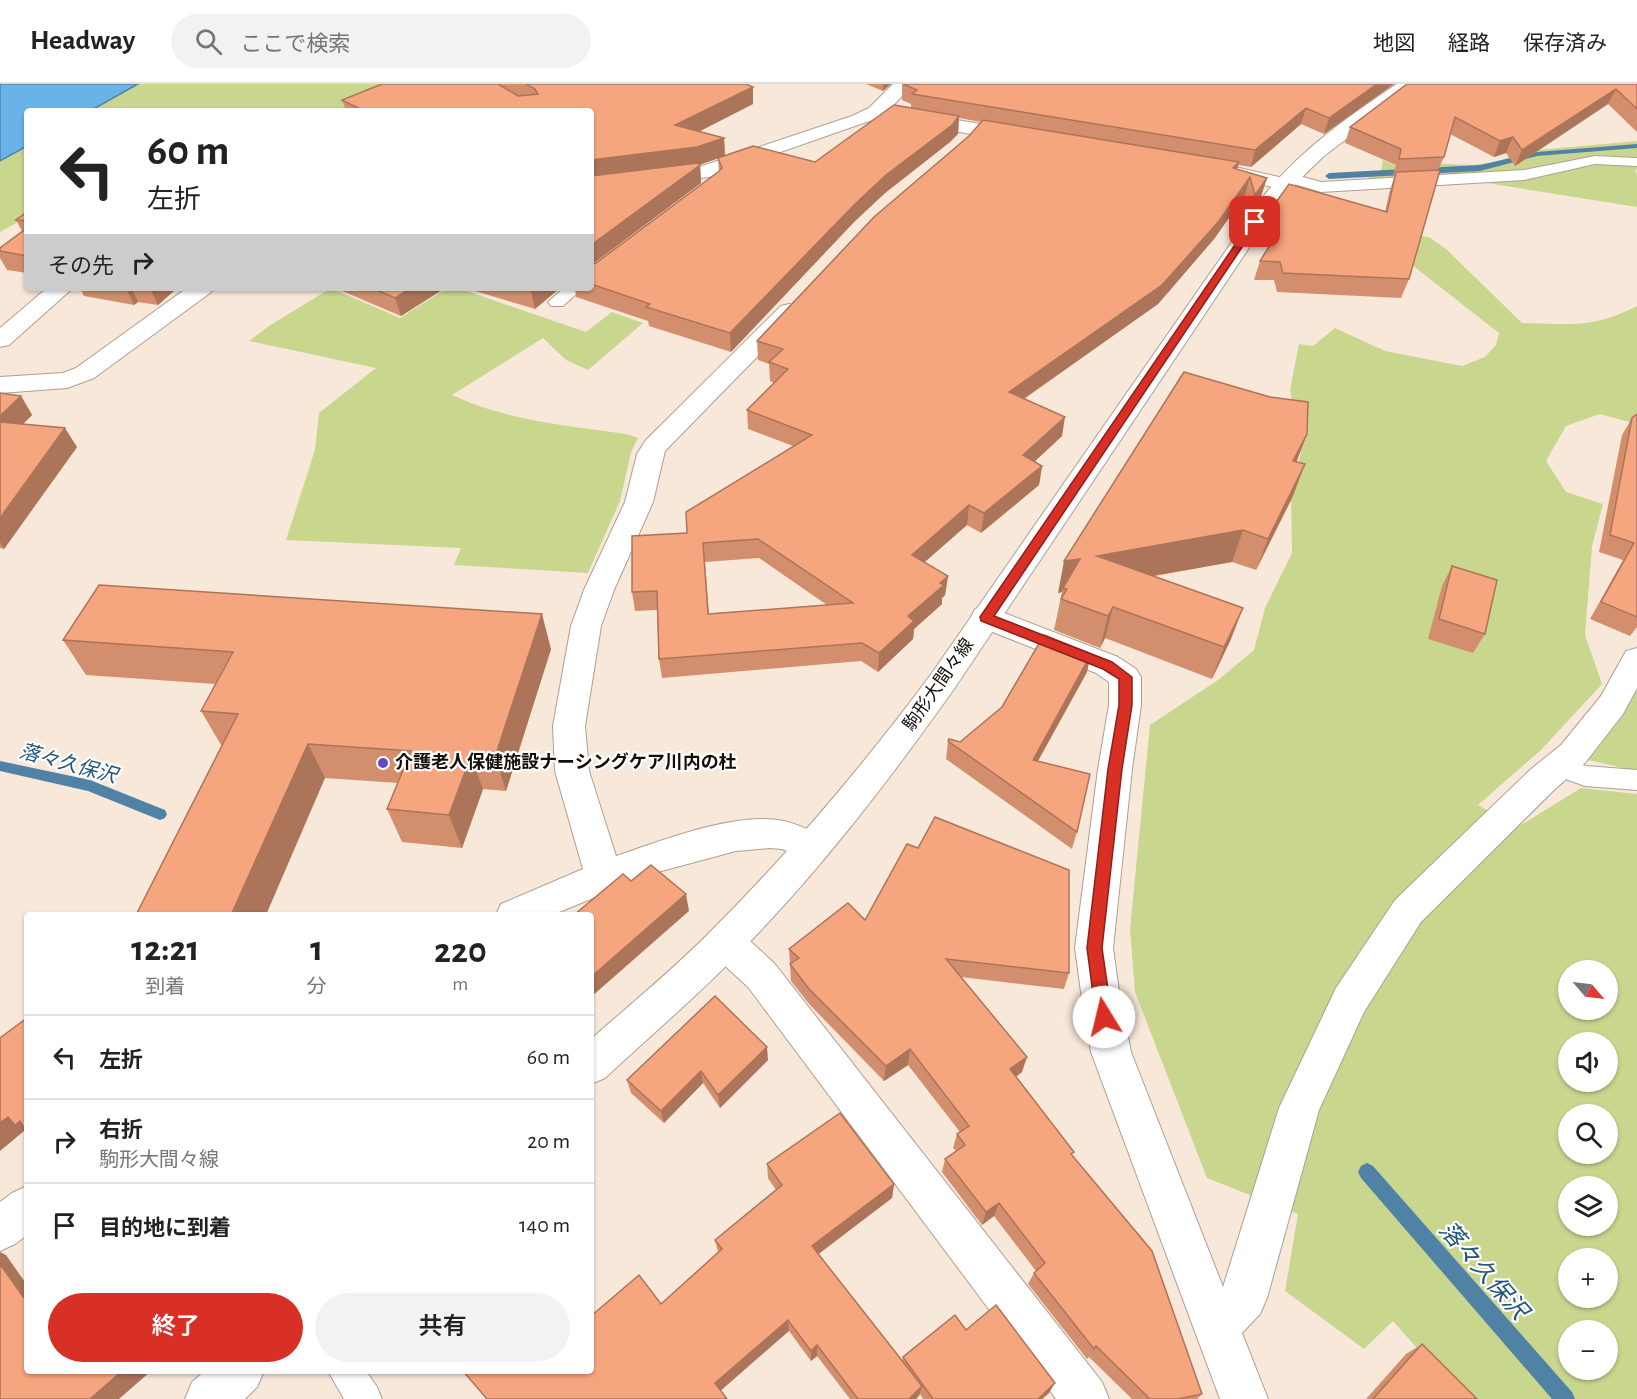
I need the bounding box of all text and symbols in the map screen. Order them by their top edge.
search box [171,14,591,68]
icon: search [192,25,225,58]
text: Headway [30,27,135,55]
text: ここで検索 [240,33,350,55]
text: 地図 [1373,33,1415,54]
text: 経路 [1448,33,1490,54]
text: 保存済み [1523,33,1607,54]
text: 60 m [147,130,229,172]
icon: left [48,132,126,210]
text: 左折 [147,186,201,213]
pin [1229,196,1280,247]
icon: arrive [1238,205,1271,238]
icon: right [126,246,159,279]
text: その先 [48,255,114,277]
street label: 駒形大間々線 [899,634,977,734]
water label: 落々久保沢 [17,740,122,787]
place label: 介護老人保健施設ナーシングケア川内の杜 [395,752,737,772]
marker: 介護老人保健施設ナーシングケア川内の杜 [376,756,390,770]
text: 12:21 [131,931,199,967]
text: 1 [310,931,323,967]
text: 220 [434,933,487,969]
north arrow [1558,960,1618,1020]
map controls [1558,960,1618,1380]
text: m [452,974,468,994]
text: 到着 [145,977,185,997]
text: 分 [307,977,327,997]
position arrow [1072,985,1136,1049]
button: sound [1558,1032,1618,1092]
icon: left [48,1041,81,1074]
text: 60 m [527,1046,570,1068]
text: 左折 [99,1049,143,1071]
button: search [1558,1104,1618,1164]
text: 右折 [99,1119,143,1141]
icon: right [48,1125,81,1158]
text: 20 m [527,1130,570,1152]
text: 駒形大間々線 [99,1150,219,1170]
button: layers [1558,1176,1618,1236]
icon: arrive [48,1209,81,1242]
text: 140 m [519,1214,570,1236]
text: 目的地に到着 [99,1217,231,1239]
water label: 落々久保沢 [1435,1217,1535,1326]
button: + [1558,1248,1618,1308]
button: 終了 [48,1293,303,1362]
button: 共有 [315,1293,570,1362]
button: − [1558,1320,1618,1380]

